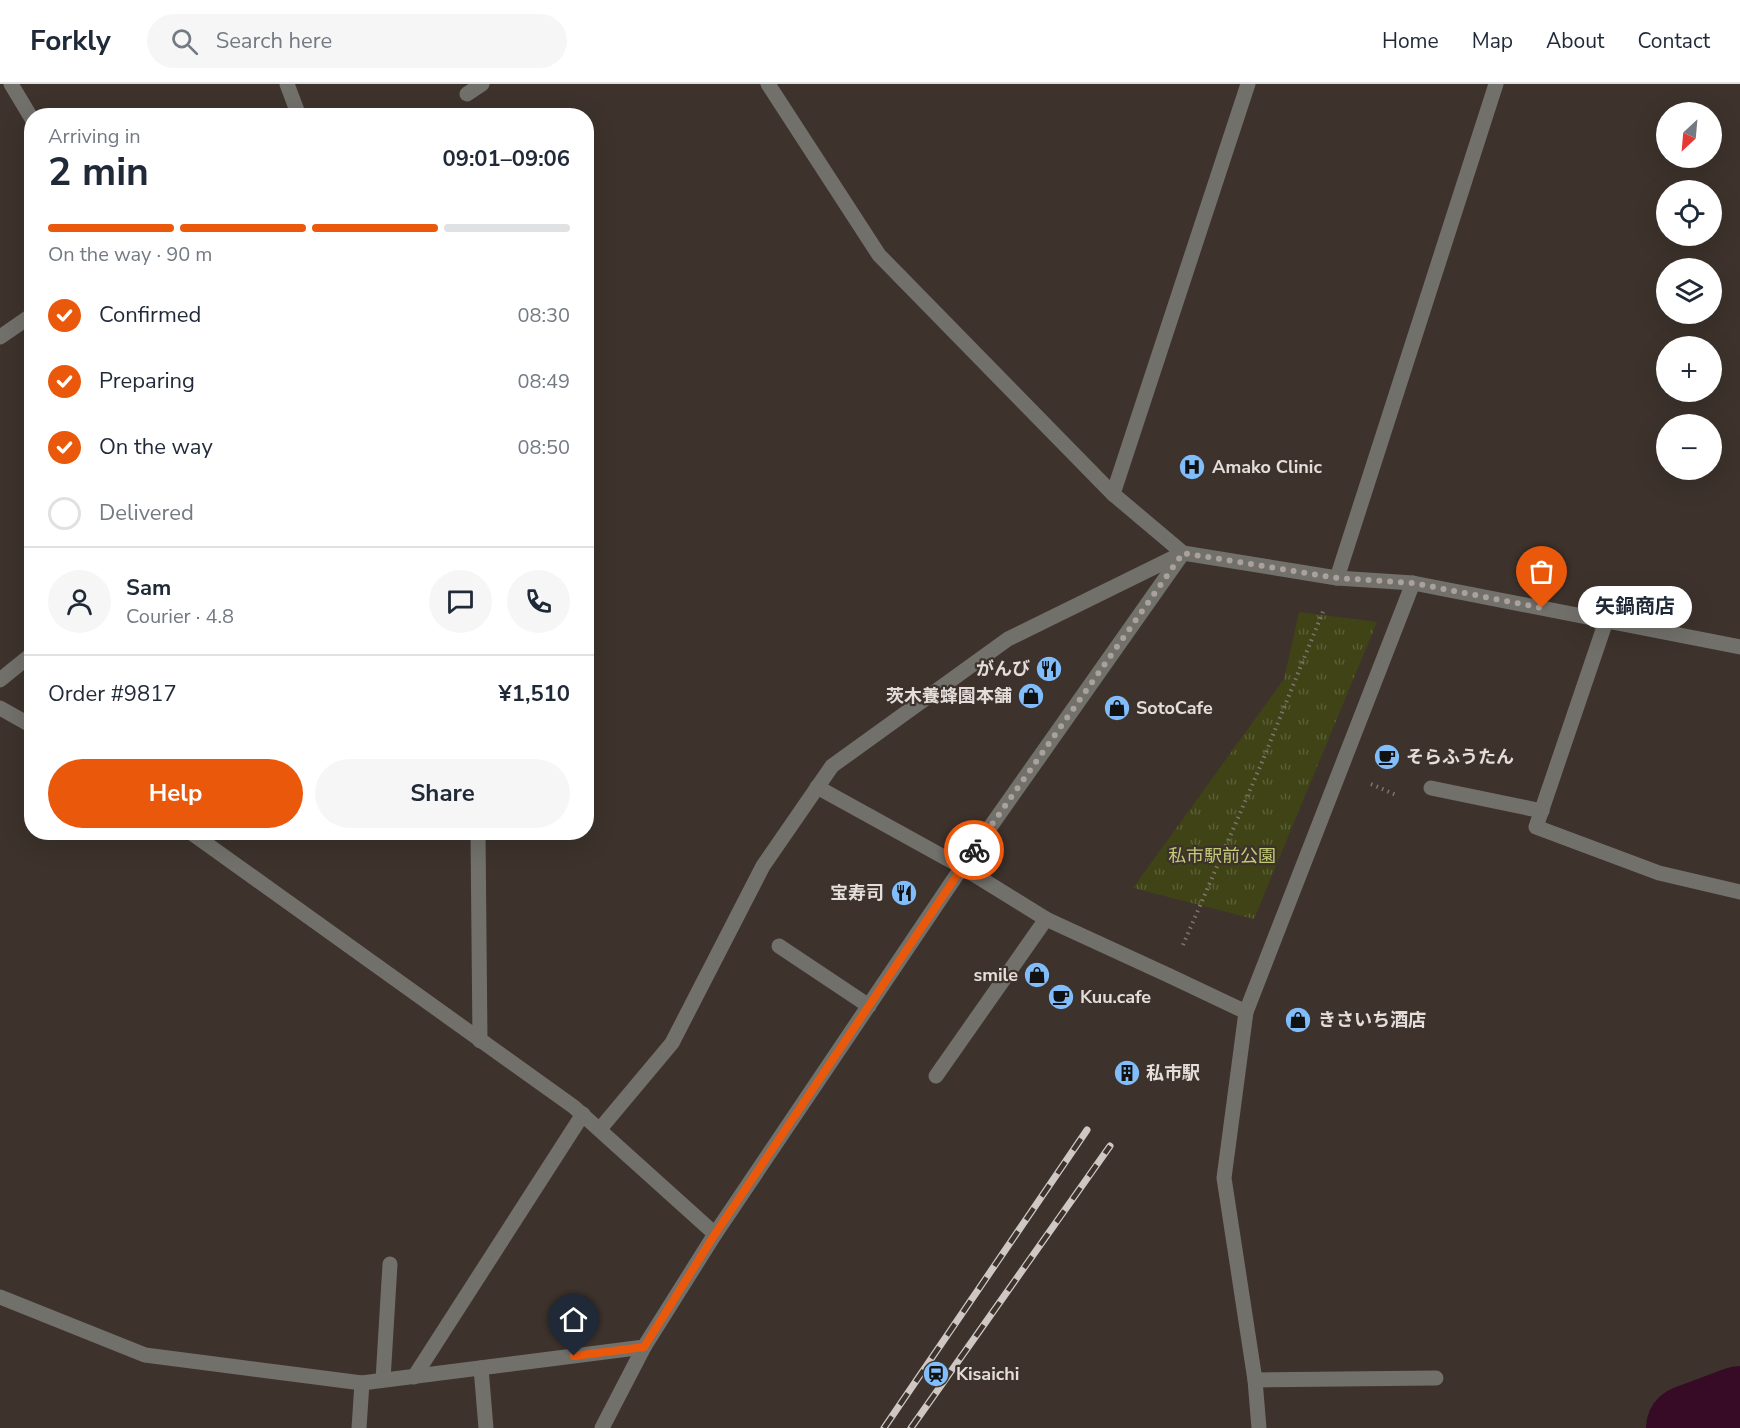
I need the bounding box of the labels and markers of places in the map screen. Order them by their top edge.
hospital icon: Amako Clinic [1177,452,1207,482]
place label: Amako Clinic [1212,455,1322,479]
pin [1516,546,1567,608]
callout: 矢鍋商店 [1578,587,1692,629]
restaurant icon: がんび [1034,654,1064,684]
place label: がんび [976,657,1030,681]
shop icon: 茨木養蜂園本舗 [1016,681,1046,711]
place label: 茨木養蜂園本舗 [886,684,1012,708]
shop icon: SotoCafe [1102,693,1132,723]
place label: SotoCafe [1136,696,1213,720]
cafe icon: そらふうたん [1372,742,1402,772]
place label: そらふうたん [1406,745,1514,769]
restaurant icon: 宝寿司 [889,878,919,908]
place label: 宝寿司 [830,881,884,905]
shop icon: smile [1022,960,1052,990]
place label: smile [973,963,1018,987]
cafe icon: Kuu.cafe [1046,982,1076,1012]
place label: Kuu.cafe [1080,985,1151,1009]
shop icon: きさいち酒店 [1283,1005,1313,1035]
place label: きさいち酒店 [1318,1008,1426,1032]
building icon: 私市駅 [1112,1058,1142,1088]
place label: 私市駅 [1146,1061,1200,1085]
pin [548,1294,599,1356]
station icon: Kisaichi [921,1359,951,1389]
place label: Kisaichi [956,1362,1019,1386]

